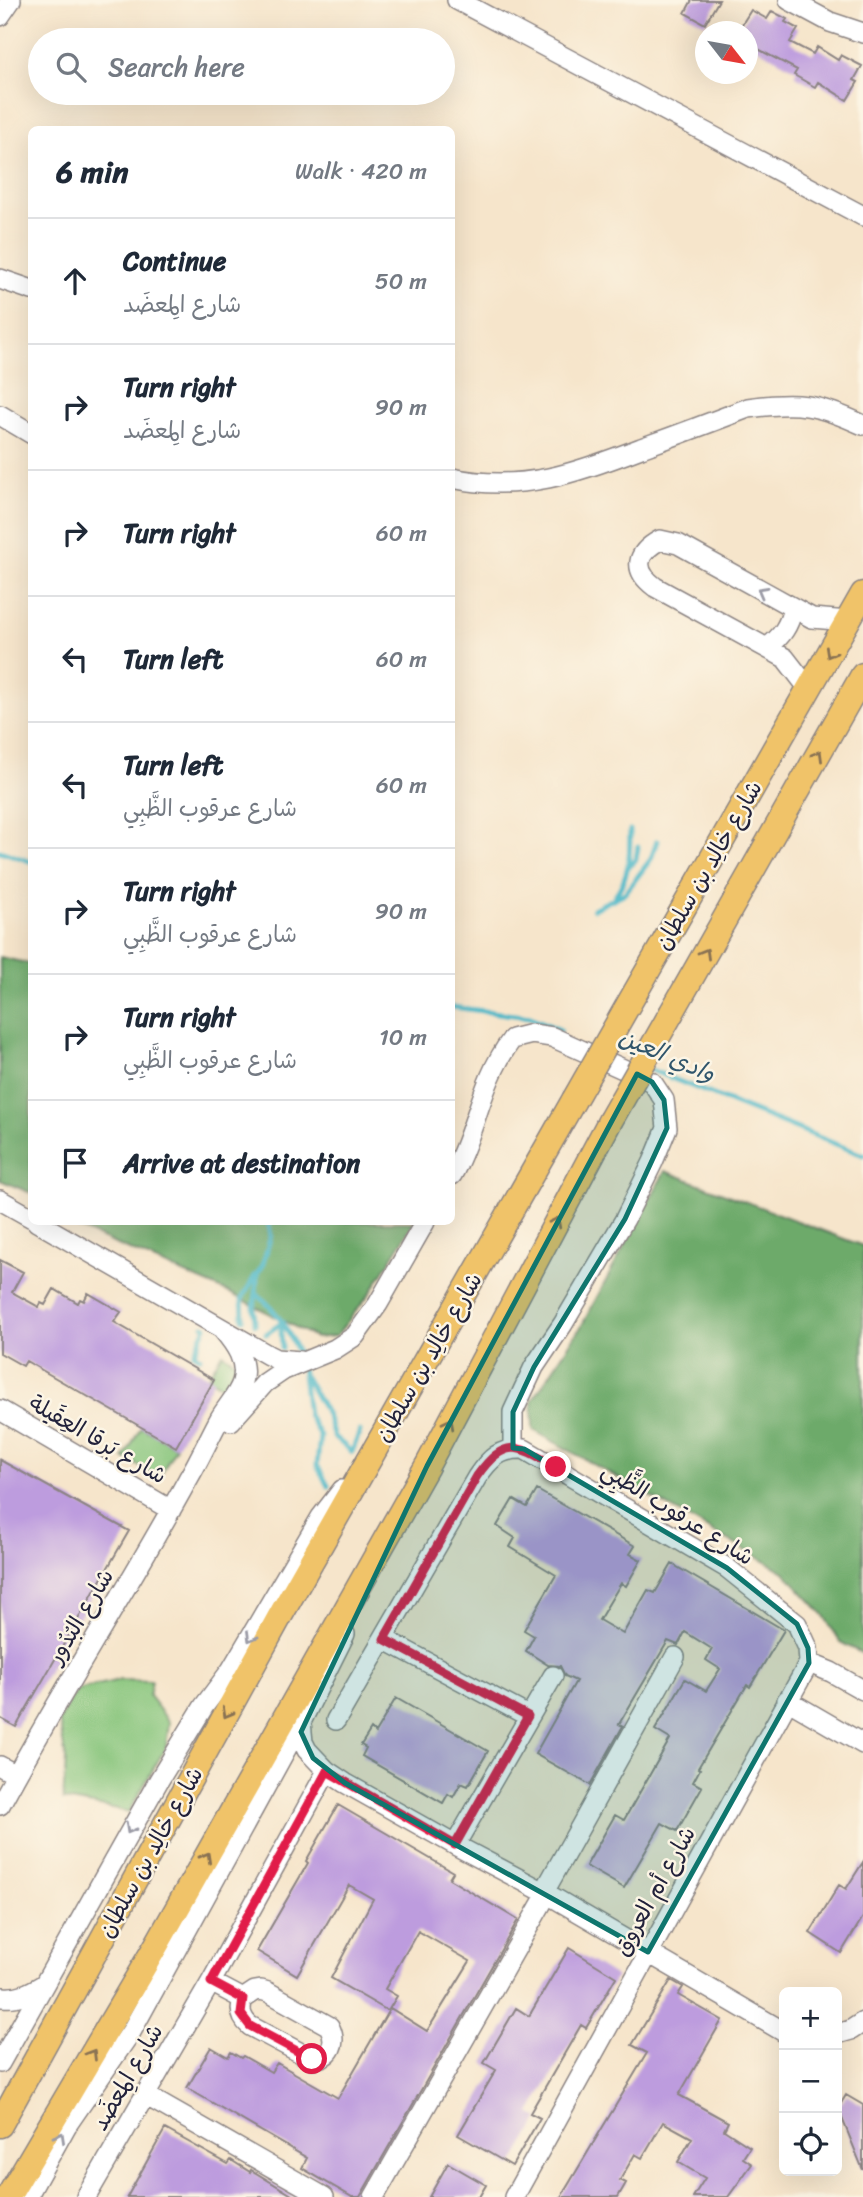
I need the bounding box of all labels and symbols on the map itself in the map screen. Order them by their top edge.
north arrow [695,21,758,84]
one-way arrow [757,586,769,599]
one-way arrow [825,646,838,659]
one-way arrow [810,750,823,762]
street label: شارع خالِد بن سلطان [643,772,774,958]
one-way arrow [697,947,710,960]
water label: وادي العين [612,1016,722,1094]
one-way arrow [548,1217,561,1230]
street label: شارع خالِد بن سلطان [363,1264,494,1450]
street label: شارع بَرقا العِقَيلة [21,1383,175,1496]
one-way arrow [441,1418,454,1431]
street label: شارع عرقوب الظَّبِي [593,1450,762,1577]
route end [540,1451,571,1482]
street label: شارع البُدُور [35,1560,125,1674]
one-way arrow [246,1629,259,1642]
one-way arrow [221,1706,235,1719]
street label: شارع خالِد بن سلطان [86,1759,215,1946]
street label: شارع أم العروق [602,1818,707,1964]
one-way arrow [125,1822,138,1834]
one-way arrow [198,1852,211,1864]
street label: شارع المِعضَد [80,2016,175,2139]
route start [296,2043,327,2074]
one-way arrow [84,2048,97,2061]
one-way arrow [52,2132,66,2145]

